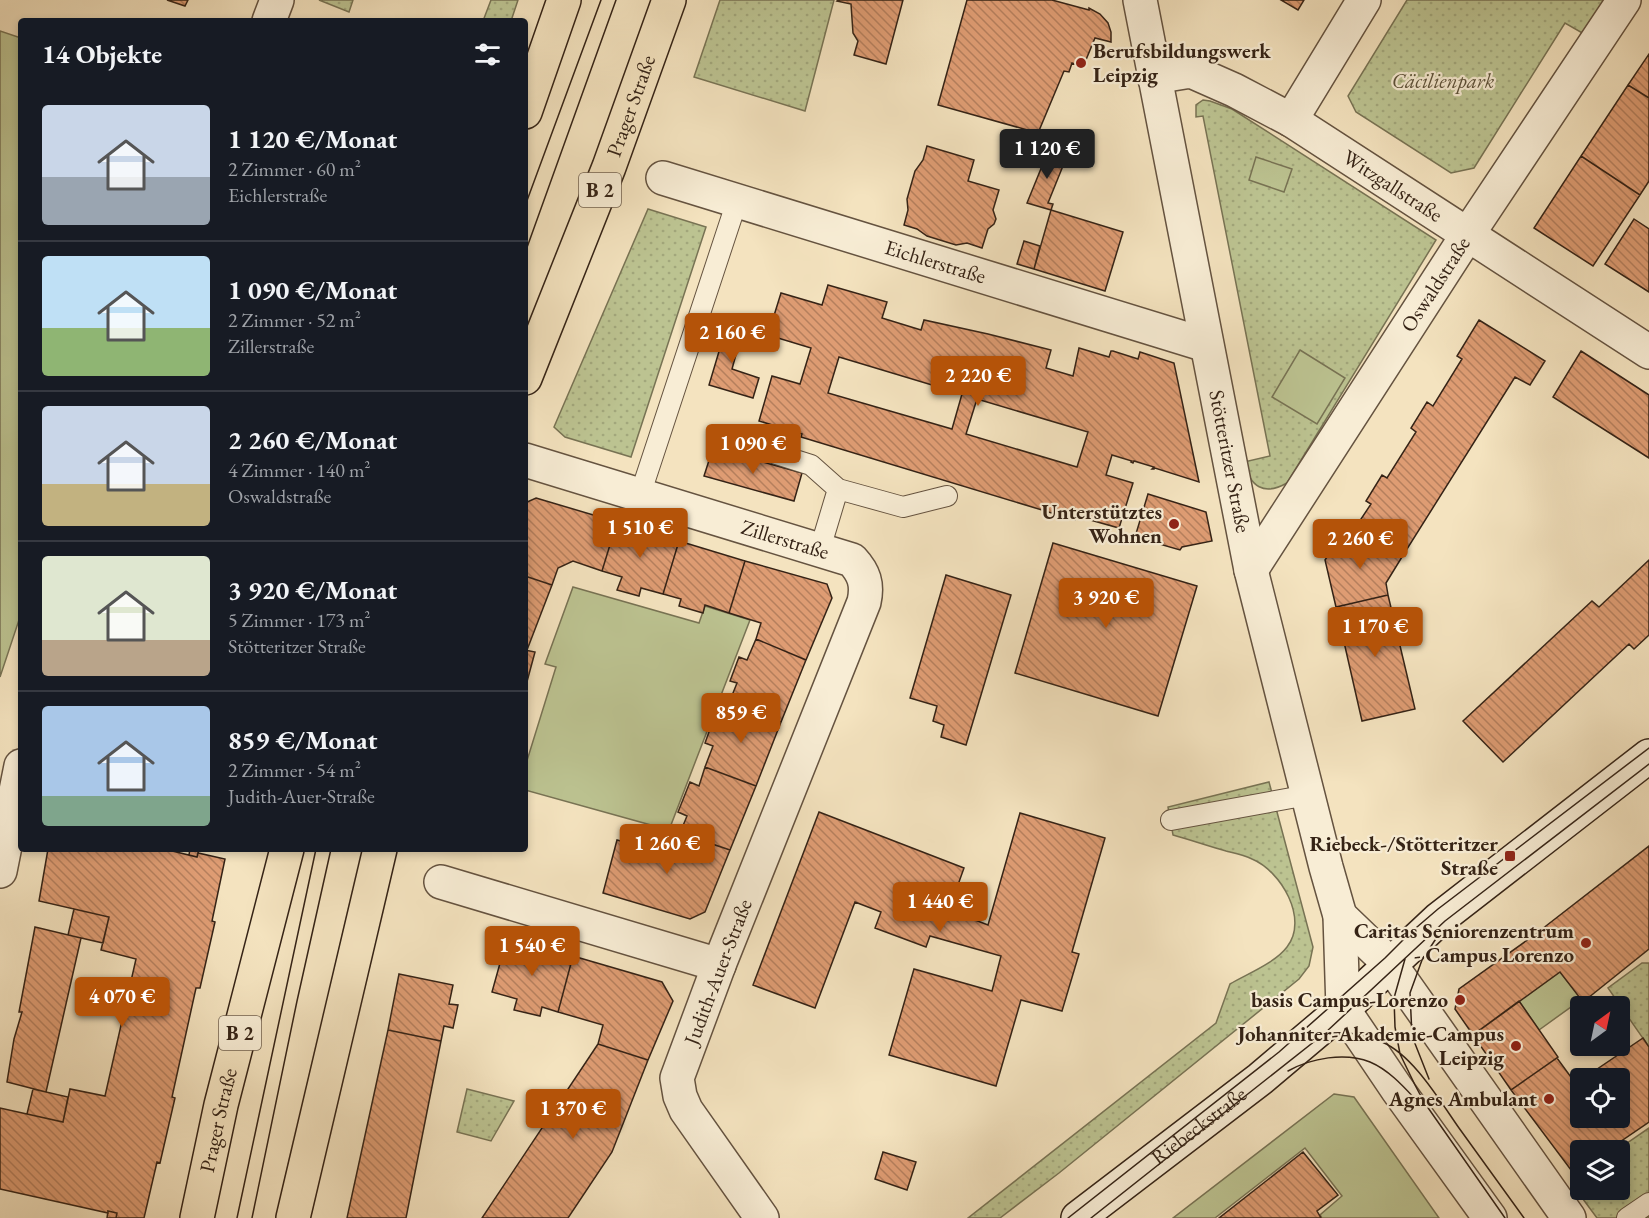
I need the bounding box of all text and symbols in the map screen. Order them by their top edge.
text: 14 Objekte [42,37,162,71]
place label: Berufsbildungswerk Leipzig [1093,37,1271,88]
icon: filters [471,38,504,71]
street label: Prager Straße [600,51,661,160]
marker: Berufsbildungswerk Leipzig [1074,56,1088,70]
park label: Cäcilienpark [1392,67,1495,94]
text: 1 120 €/Monat [228,122,397,156]
icon: home [90,129,162,201]
pin: 1 120 € [992,129,1102,180]
text: 1 120 € [1014,135,1080,161]
street label: Witzgallstraße [1338,143,1448,228]
text: 2 Zimmer · 60 m² [228,156,361,182]
road number: B 2 [579,173,621,207]
text: Eichlerstraße [228,182,327,208]
street label: Oswaldstraße [1394,231,1476,337]
street label: Eichlerstraße [882,233,989,290]
text: 1 090 €/Monat [228,273,397,307]
icon: home [90,280,162,352]
text: 2 Zimmer · 52 m² [228,307,361,333]
pin: 2 160 € [677,313,787,364]
text: 2 160 € [699,319,765,345]
text: Zillerstraße [228,333,314,359]
pin: 2 220 € [923,356,1033,407]
text: 2 220 € [945,362,1011,388]
street label: Stötteritzer Straße [1203,388,1257,535]
text: 2 260 €/Monat [228,423,397,457]
pin: 1 090 € [698,424,808,475]
icon: home [90,430,162,502]
text: 1 090 € [720,430,786,456]
text: 4 Zimmer · 140 m² [228,457,371,483]
text: Oswaldstraße [228,483,331,509]
place label: Unterstütztes Wohnen [1041,498,1162,549]
pin: 1 510 € [585,508,695,559]
street label: Zillerstraße [738,513,833,565]
text: 1 510 € [607,514,673,540]
marker: Unterstütztes Wohnen [1167,517,1181,531]
pin: 2 260 € [1305,519,1415,570]
text: 2 260 € [1327,525,1393,551]
text: 3 920 €/Monat [228,573,397,607]
pin: 3 920 € [1051,578,1161,629]
icon: home [90,580,162,652]
text: 3 920 € [1073,584,1139,610]
text: 5 Zimmer · 173 m² [228,607,371,633]
pin: 1 170 € [1320,607,1430,658]
text: 1 170 € [1342,613,1408,639]
text: Stötteritzer Straße [228,633,366,659]
pin: 859 € [699,693,783,744]
text: 859 € [715,699,767,725]
text: 859 €/Monat [228,723,377,757]
icon: home [90,730,162,802]
text: 2 Zimmer · 54 m² [228,757,361,783]
text: Judith-Auer-Straße [228,783,375,809]
pin: 1 260 € [612,824,722,875]
text: 1 260 € [634,830,700,856]
place label: Riebeck-/Stötteritzer Straße [1310,830,1498,881]
marker: Riebeck-/Stötteritzer Straße [1503,849,1517,863]
pin: 1 440 € [885,882,995,933]
text: 1 440 € [907,888,973,914]
street label: Judith-Auer-Straße [677,895,758,1051]
place label: Caritas Seniorenzentrum - Campus Lorenzo [1354,917,1574,968]
pin: 1 540 € [477,926,587,977]
text: 1 540 € [499,932,565,958]
marker: Caritas Seniorenzentrum - Campus Lorenzo [1579,936,1593,950]
pin: 4 070 € [67,977,177,1028]
text: 4 070 € [89,983,155,1009]
place label: basis Campus-Lorenzo [1251,986,1448,1013]
marker: basis Campus-Lorenzo [1453,993,1467,1007]
north arrow [1570,996,1630,1056]
map controls [1570,996,1630,1200]
road number: B 2 [219,1016,261,1050]
place label: Johanniter-Akademie-Campus Leipzig [1236,1020,1504,1071]
marker: Johanniter-Akademie-Campus Leipzig [1509,1039,1523,1053]
street label: Prager Straße [193,1065,243,1175]
button: locate [1570,1068,1630,1128]
street label: Riebeckstraße [1145,1080,1252,1170]
place label: Agnes Ambulant [1388,1085,1537,1112]
pin: 1 370 € [518,1089,628,1140]
marker: Agnes Ambulant [1542,1092,1556,1106]
text: 1 370 € [540,1095,606,1121]
button: layers [1570,1140,1630,1200]

